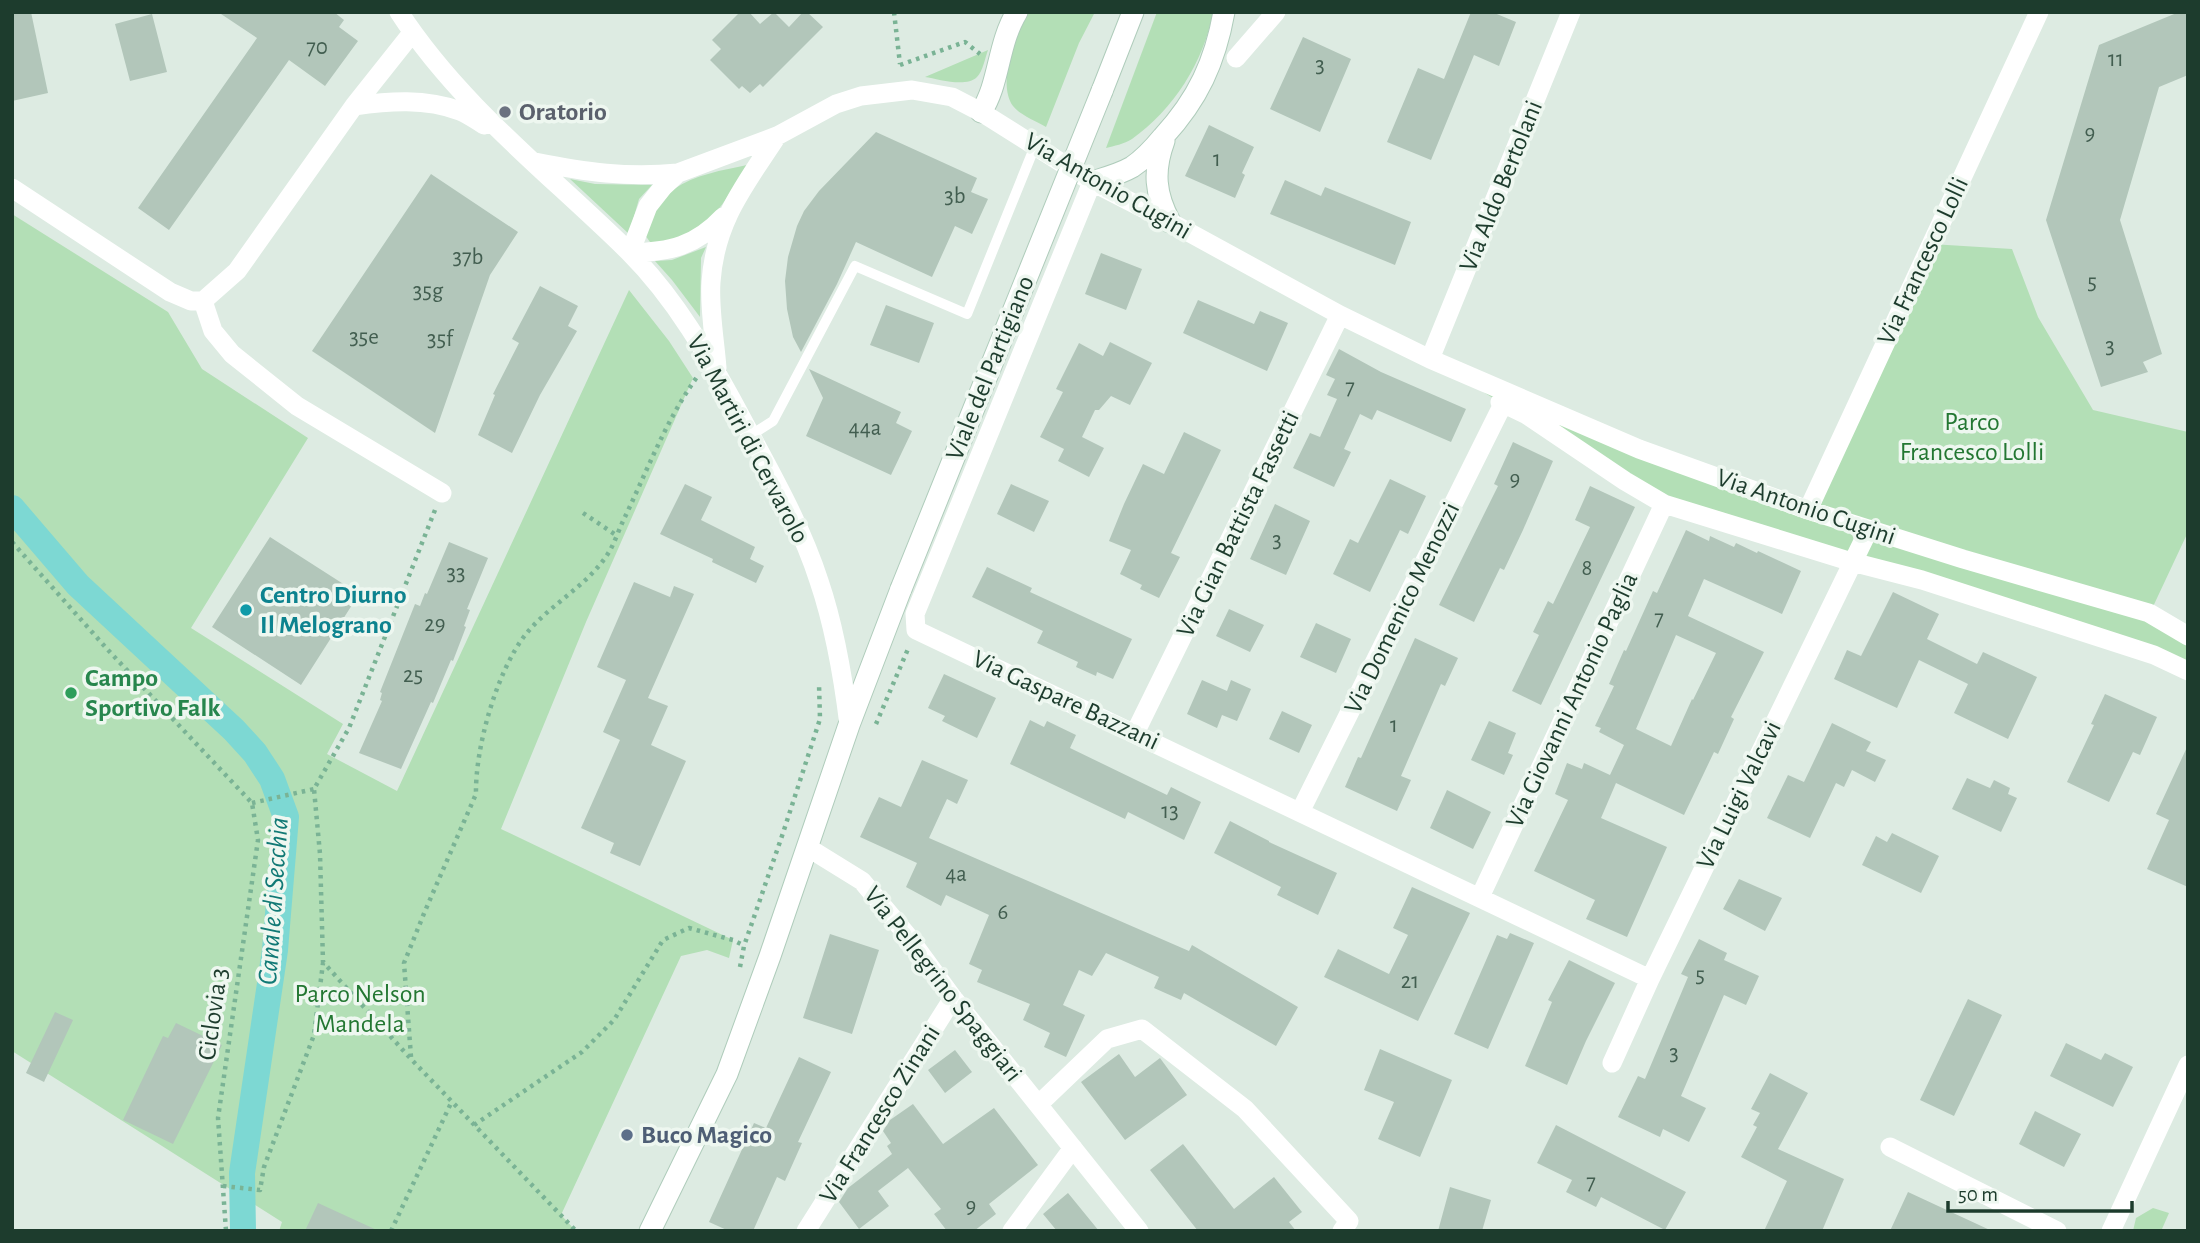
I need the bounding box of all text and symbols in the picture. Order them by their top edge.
house number: 70 [306,36,328,59]
house number: 11 [2108,48,2124,71]
house number: 3 [1315,54,1325,77]
street label: Via Aldo Bertolani [1455,97,1547,275]
place label: Oratorio [519,99,607,125]
marker: Oratorio [497,104,513,120]
house number: 9 [2085,122,2095,145]
street label: Via Antonio Cugini [1020,128,1196,244]
house number: 1 [1213,148,1221,171]
street label: Via Francesco Lolli [1873,173,1973,349]
house number: 3b [944,185,966,208]
house number: 37b [453,246,483,269]
house number: 5 [2087,271,2097,294]
street label: Viale del Partigiano [941,272,1039,464]
house number: 35g [413,280,444,303]
house number: 35e [349,326,379,349]
house number: 35f [427,328,455,351]
street label: Via Martiri di Cervarolo [682,331,814,547]
house number: 3 [2105,335,2115,358]
house number: 7 [1345,376,1355,399]
street label: Via Gian Battista Fassetti [1172,407,1304,641]
park label: Parco Francesco Lolli [1900,409,2044,465]
house number: 44a [849,417,881,440]
street label: Via Antonio Cugini [1713,464,1899,550]
house number: 9 [1510,468,1520,491]
street label: Via Domenico Menozzi [1340,498,1464,718]
house number: 3 [1272,529,1282,552]
house number: 8 [1582,557,1592,580]
house number: 33 [447,562,465,585]
street label: Via Giovanni Antonio Paglia [1501,568,1643,832]
place label: Centro Diurno Il Melograno [260,582,407,638]
marker: Centro Diurno Il Melograno [238,602,254,618]
house number: 7 [1654,607,1664,630]
house number: 29 [424,613,446,636]
street label: Via Gaspare Bazzani [969,645,1163,755]
house number: 25 [403,664,423,687]
place label: Campo Sportivo Falk [85,665,220,721]
marker: Campo Sportivo Falk [63,685,79,701]
house number: 1 [1390,714,1398,737]
street label: Via Luigi Valcavi [1692,717,1786,873]
house number: 13 [1161,800,1179,823]
water label: Canale di Secchia [254,816,294,986]
house number: 4a [945,863,967,886]
street label: Via Pellegrino Spaggiari [859,882,1027,1086]
house number: 6 [998,901,1008,924]
house number: 5 [1695,964,1705,987]
street label: Ciclovia 3 [194,966,232,1062]
house number: 21 [1401,970,1419,993]
park label: Parco Nelson Mandela [294,981,426,1037]
street label: Via Francesco Zinani [815,1020,945,1208]
house number: 3 [1669,1042,1679,1065]
place label: Buco Magico [641,1122,772,1148]
marker: Buco Magico [619,1127,635,1143]
scale bar [1948,1170,2132,1214]
house number: 7 [1586,1171,1596,1194]
text: 50 m [1958,1184,1998,1205]
house number: 9 [966,1195,976,1218]

